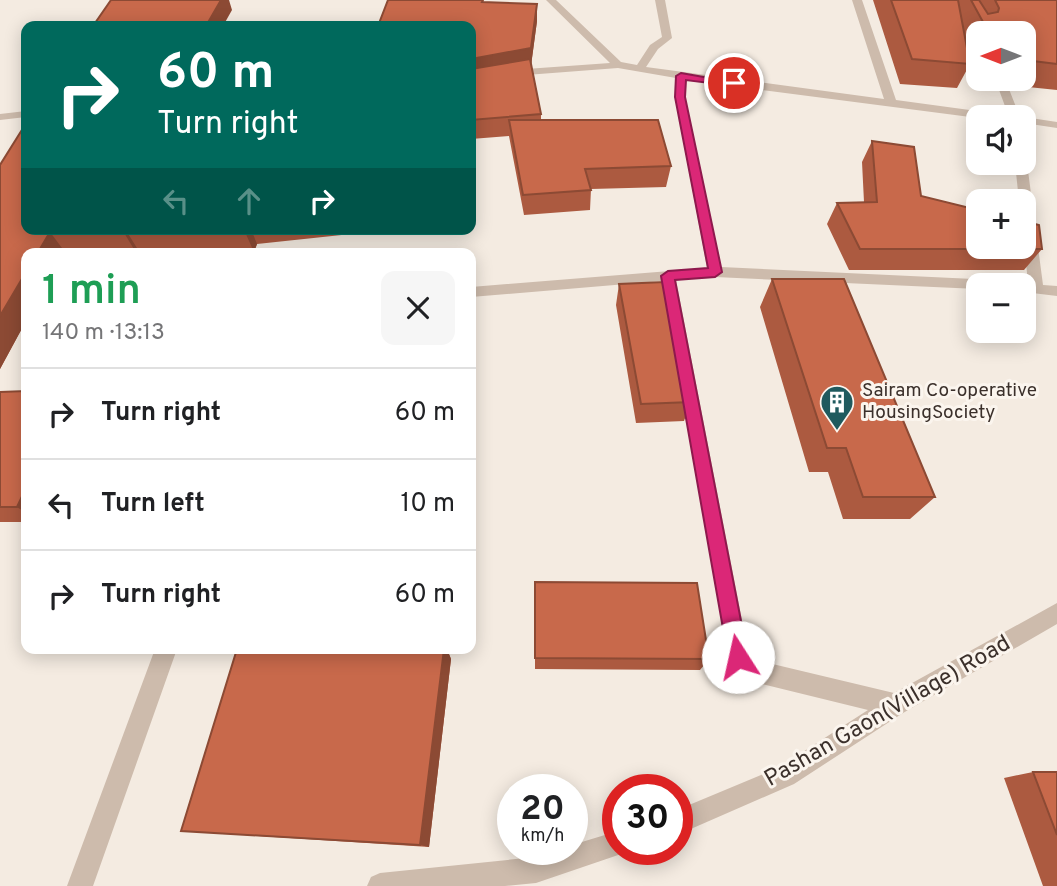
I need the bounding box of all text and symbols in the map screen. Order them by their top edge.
north arrow [966,21,1036,91]
map controls [966,21,1036,343]
text: 60 m [157,44,275,106]
icon: right [42,49,133,140]
pin [704,53,764,113]
icon: arrive [715,64,753,102]
text: Turn right [157,105,299,145]
button: sound [966,105,1036,175]
icon: left [157,182,195,220]
icon: ahead [230,182,268,220]
icon: right [303,182,341,220]
button: + [966,189,1036,259]
text: 1 min [42,266,141,319]
button: close [381,271,455,345]
button: − [966,273,1036,343]
text: 140 m · 13:13 [42,319,165,348]
place label: Sairam Co-operative HousingSociety [862,379,1037,425]
building icon: Sairam Co-operative HousingSociety [818,383,856,432]
icon: right [42,395,80,433]
text: Turn right [101,397,221,430]
text: 60 m [395,397,455,430]
icon: left [42,486,80,524]
text: Turn left [101,488,205,521]
text: 10 m [400,488,455,521]
icon: right [42,577,80,615]
text: Turn right [101,579,221,612]
text: 60 m [395,579,455,612]
position arrow [701,620,775,694]
street label: Pashan Gaon(Village) Road [760,630,1016,794]
speed limit sign: 30 [602,774,693,865]
text: 20 [520,788,565,832]
text: km/h [521,825,564,848]

